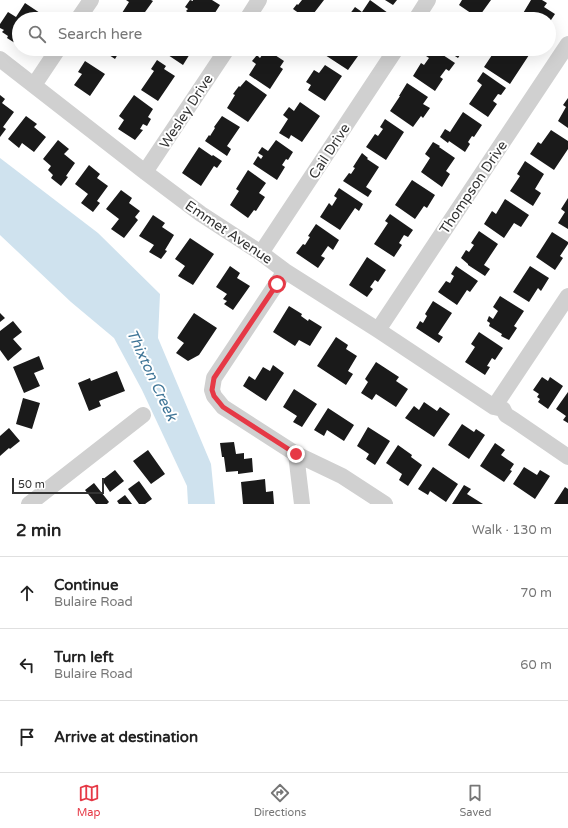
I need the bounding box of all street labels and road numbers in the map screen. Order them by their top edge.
street label: Wesley Drive [156,71,217,152]
street label: Cail Drive [305,120,354,182]
street label: Thompson Drive [436,137,511,237]
street label: Emmet Avenue [182,197,276,268]

